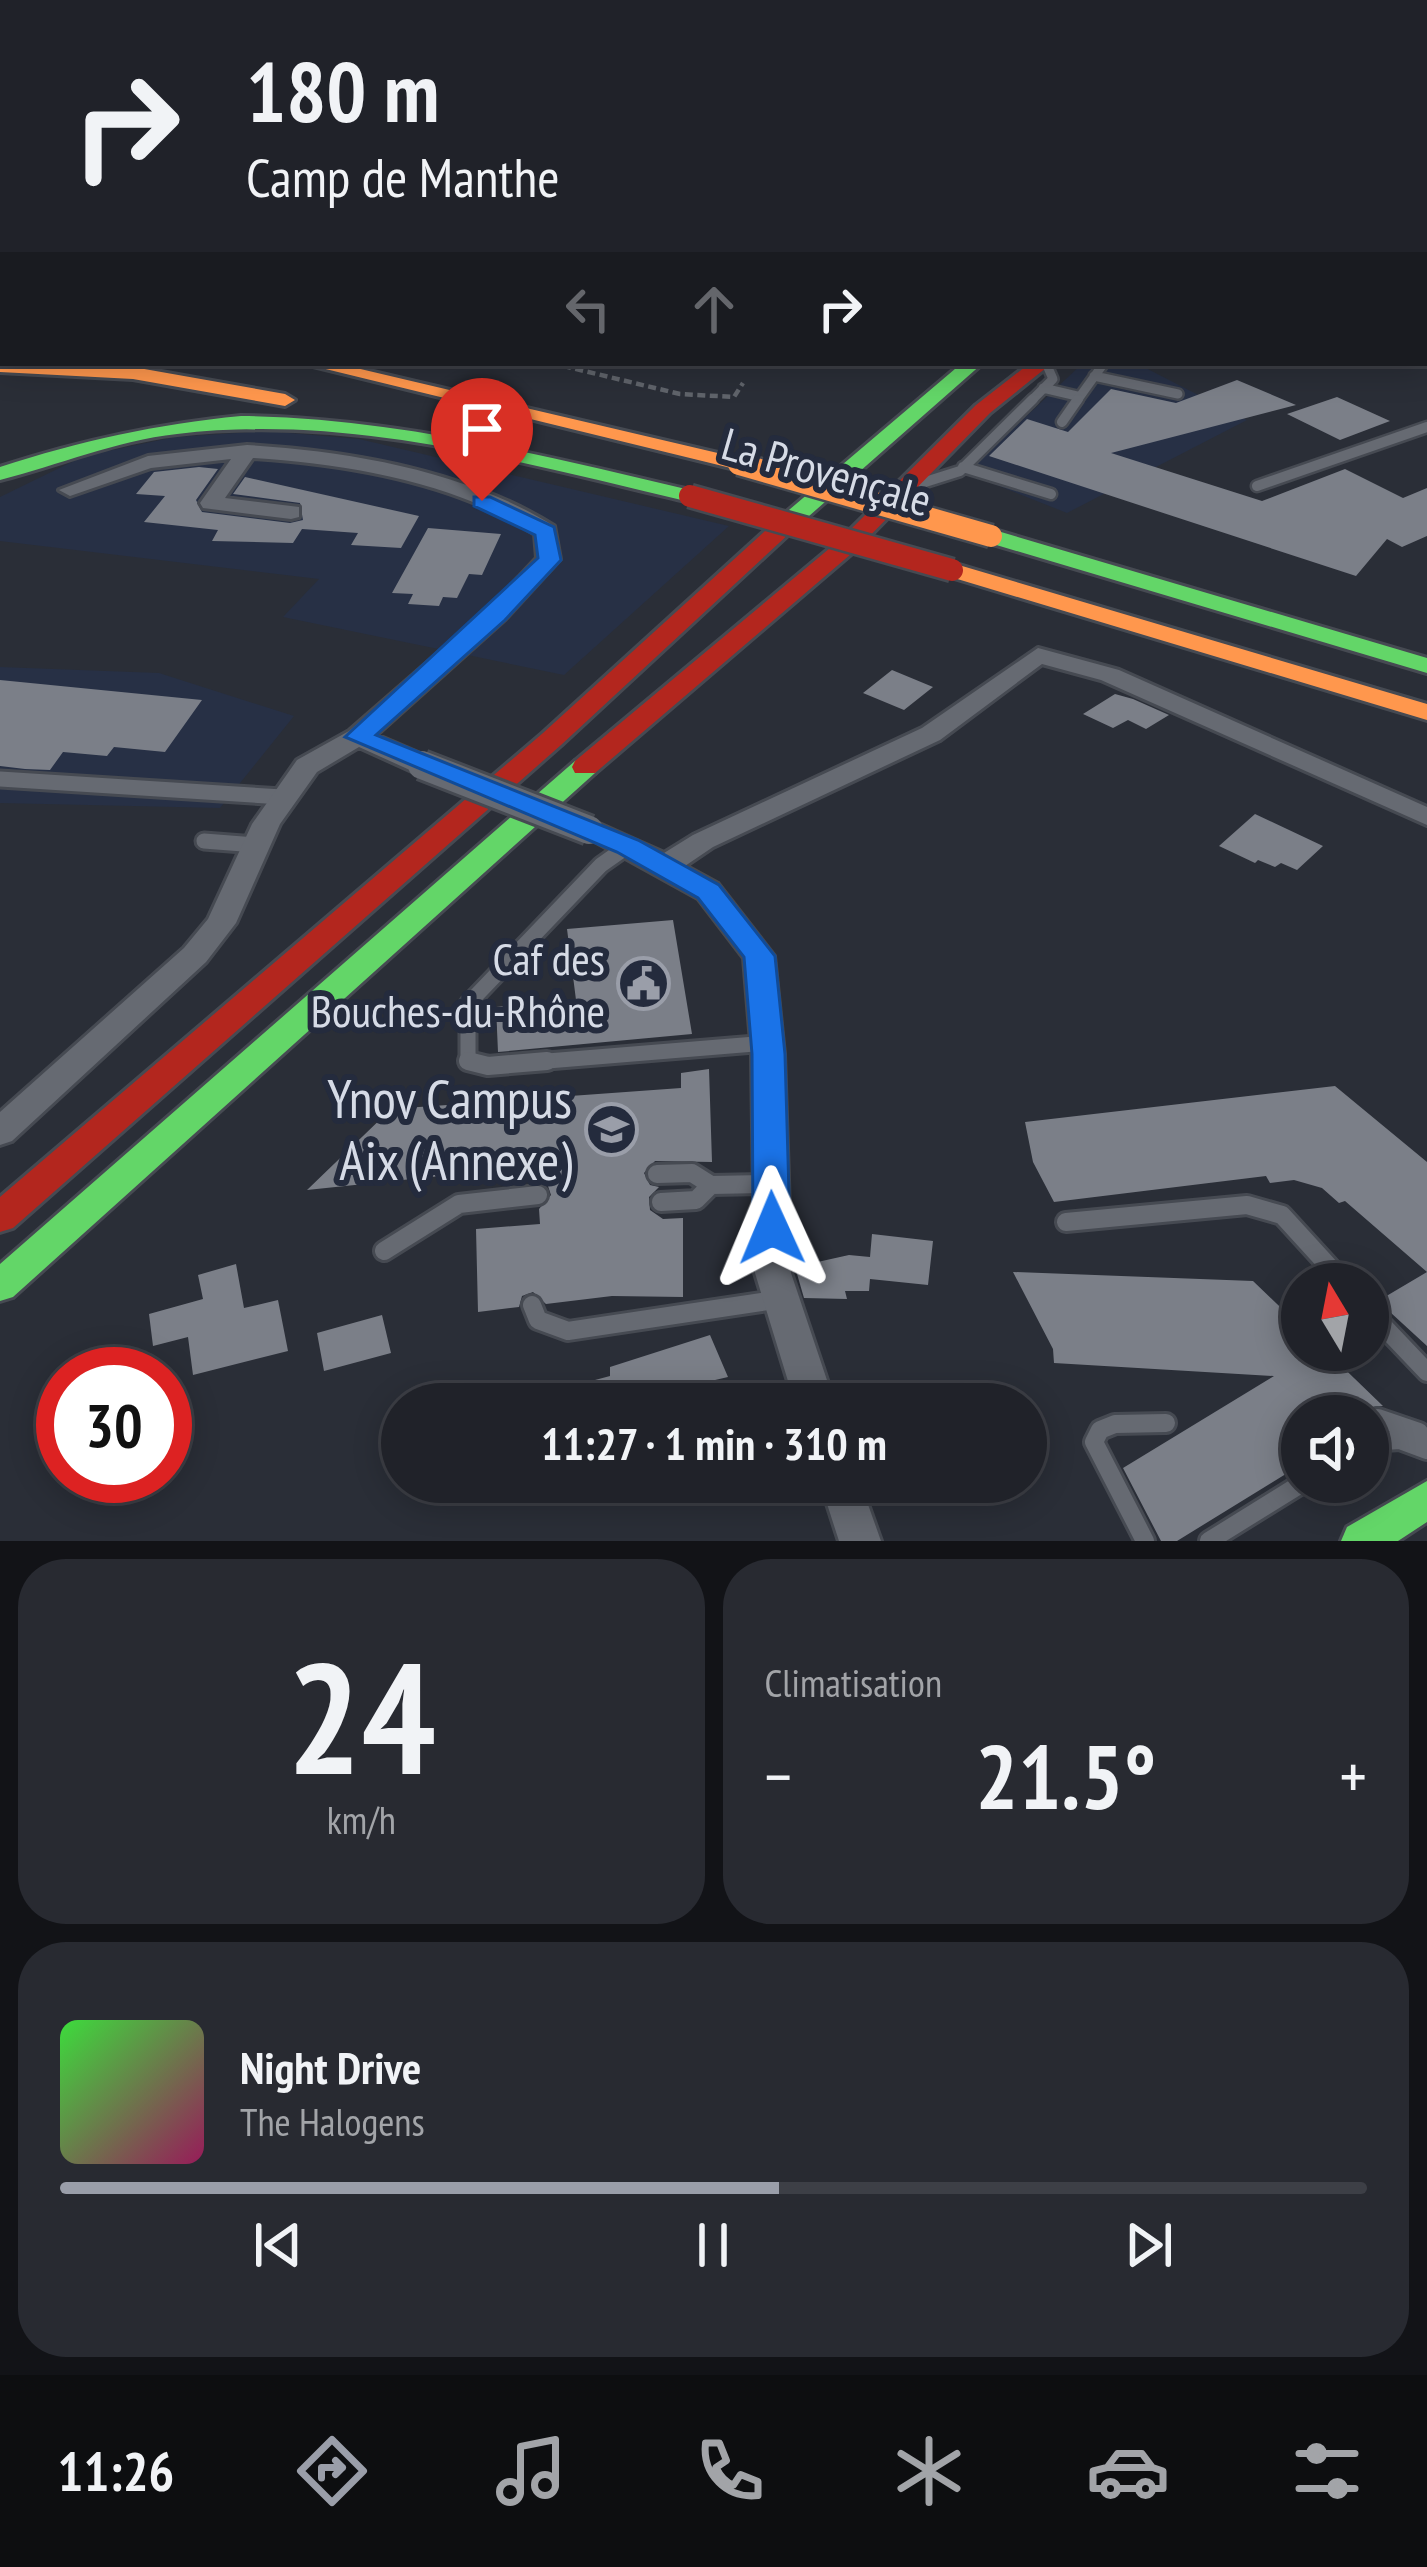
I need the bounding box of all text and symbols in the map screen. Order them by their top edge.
text: 180 m [246,36,439,145]
icon: right [48,48,204,204]
text: Camp de Manthe [246,142,559,212]
icon: left [555,276,621,342]
icon: ahead [681,276,747,342]
icon: right [807,276,873,342]
pin [431,378,533,501]
icon: arrive [449,396,515,462]
street label: La Provençale [716,414,938,528]
place label: Caf des Bouches-du-Rhône [311,929,605,1039]
public building icon: Caf des Bouches-du-Rhône [616,956,672,1012]
place label: Ynov Campus Aix (Annexe) [327,1063,572,1195]
school or university icon: Ynov Campus Aix (Annexe) [583,1101,639,1157]
position arrow [709,1165,835,1291]
north arrow [1281,1263,1389,1371]
map controls [1281,1263,1389,1503]
speed limit sign: 30 [36,1347,192,1503]
button: sound [1281,1395,1389,1503]
text: 11:27 · 1 min · 310 m [541,1414,887,1472]
text: 24 [287,1615,436,1817]
text: Climatisation [765,1657,942,1708]
text: 21.5° [975,1717,1156,1834]
text: − [765,1733,792,1818]
text: + [1340,1733,1367,1818]
text: km/h [327,1794,396,1845]
text: Night Drive [240,2038,421,2096]
text: The Halogens [240,2096,425,2147]
icon: previous [245,2212,311,2278]
icon: pause [680,2212,746,2278]
icon: next [1116,2212,1182,2278]
icon: directions [290,2429,374,2513]
icon: music [489,2429,573,2513]
icon: phone [688,2429,772,2513]
icon: climate [887,2429,971,2513]
icon: car [1086,2429,1170,2513]
icon: filters [1285,2429,1369,2513]
text: 11:26 [58,2436,174,2506]

